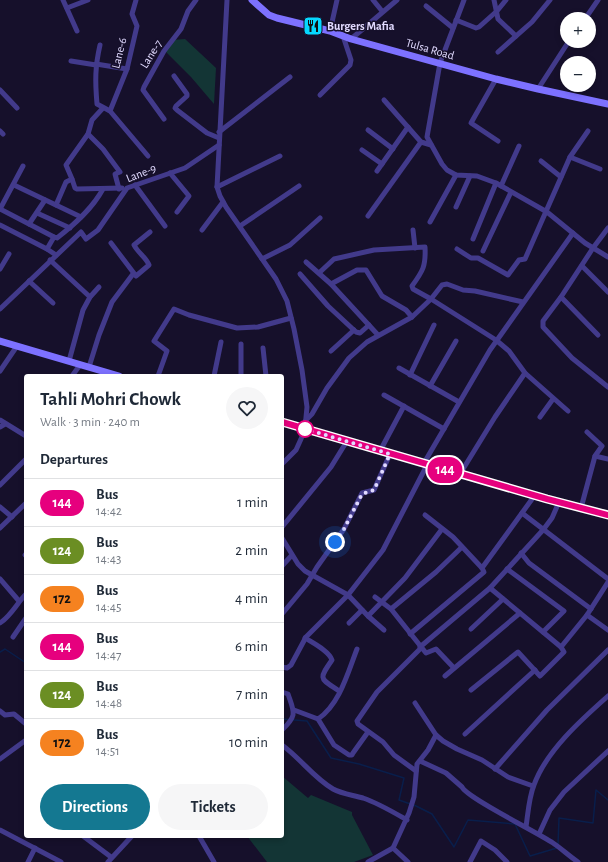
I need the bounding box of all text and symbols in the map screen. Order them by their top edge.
map controls [560,12,596,92]
button: + [560,12,596,48]
restaurant icon: Burgers Mafia [302,15,324,37]
place label: Burgers Mafia [327,20,395,32]
street label: Lane-6 [109,36,129,70]
street label: Tulsa Road [404,36,456,62]
street label: Lane-7 [138,38,164,70]
button: − [560,56,596,92]
street label: Lane-9 [124,161,158,184]
button: heart [226,387,268,429]
text: Tahli Mohri Chowk [40,390,181,409]
text: Walk · 3 min · 240 m [40,416,140,429]
unlabelled marker [296,420,314,438]
text: Departures [40,452,108,467]
line badge: 144 [422,457,468,483]
text: 144 [435,463,455,477]
text: Bus [96,487,118,502]
text: 1 min [237,495,268,510]
text: 144 [52,496,72,510]
text: 14:42 [96,505,122,518]
your location [325,532,345,552]
text: Bus [96,535,118,550]
text: 2 min [235,543,268,558]
text: 124 [53,544,71,558]
text: 14:43 [96,553,121,566]
text: Bus [96,583,118,598]
text: 4 min [235,591,268,606]
text: 172 [53,592,71,606]
text: 14:45 [96,601,121,614]
text: Bus [96,631,118,646]
text: 6 min [235,639,268,654]
text: 144 [52,640,72,654]
text: 14:47 [96,649,121,662]
text: Bus [96,679,118,694]
text: 7 min [236,687,268,702]
text: 124 [53,688,71,702]
text: 14:48 [96,697,122,710]
text: Bus [96,727,118,742]
text: 10 min [229,735,268,750]
text: 172 [53,736,71,750]
text: 14:51 [96,745,120,758]
button: Directions [40,784,150,830]
button: Tickets [158,784,268,830]

